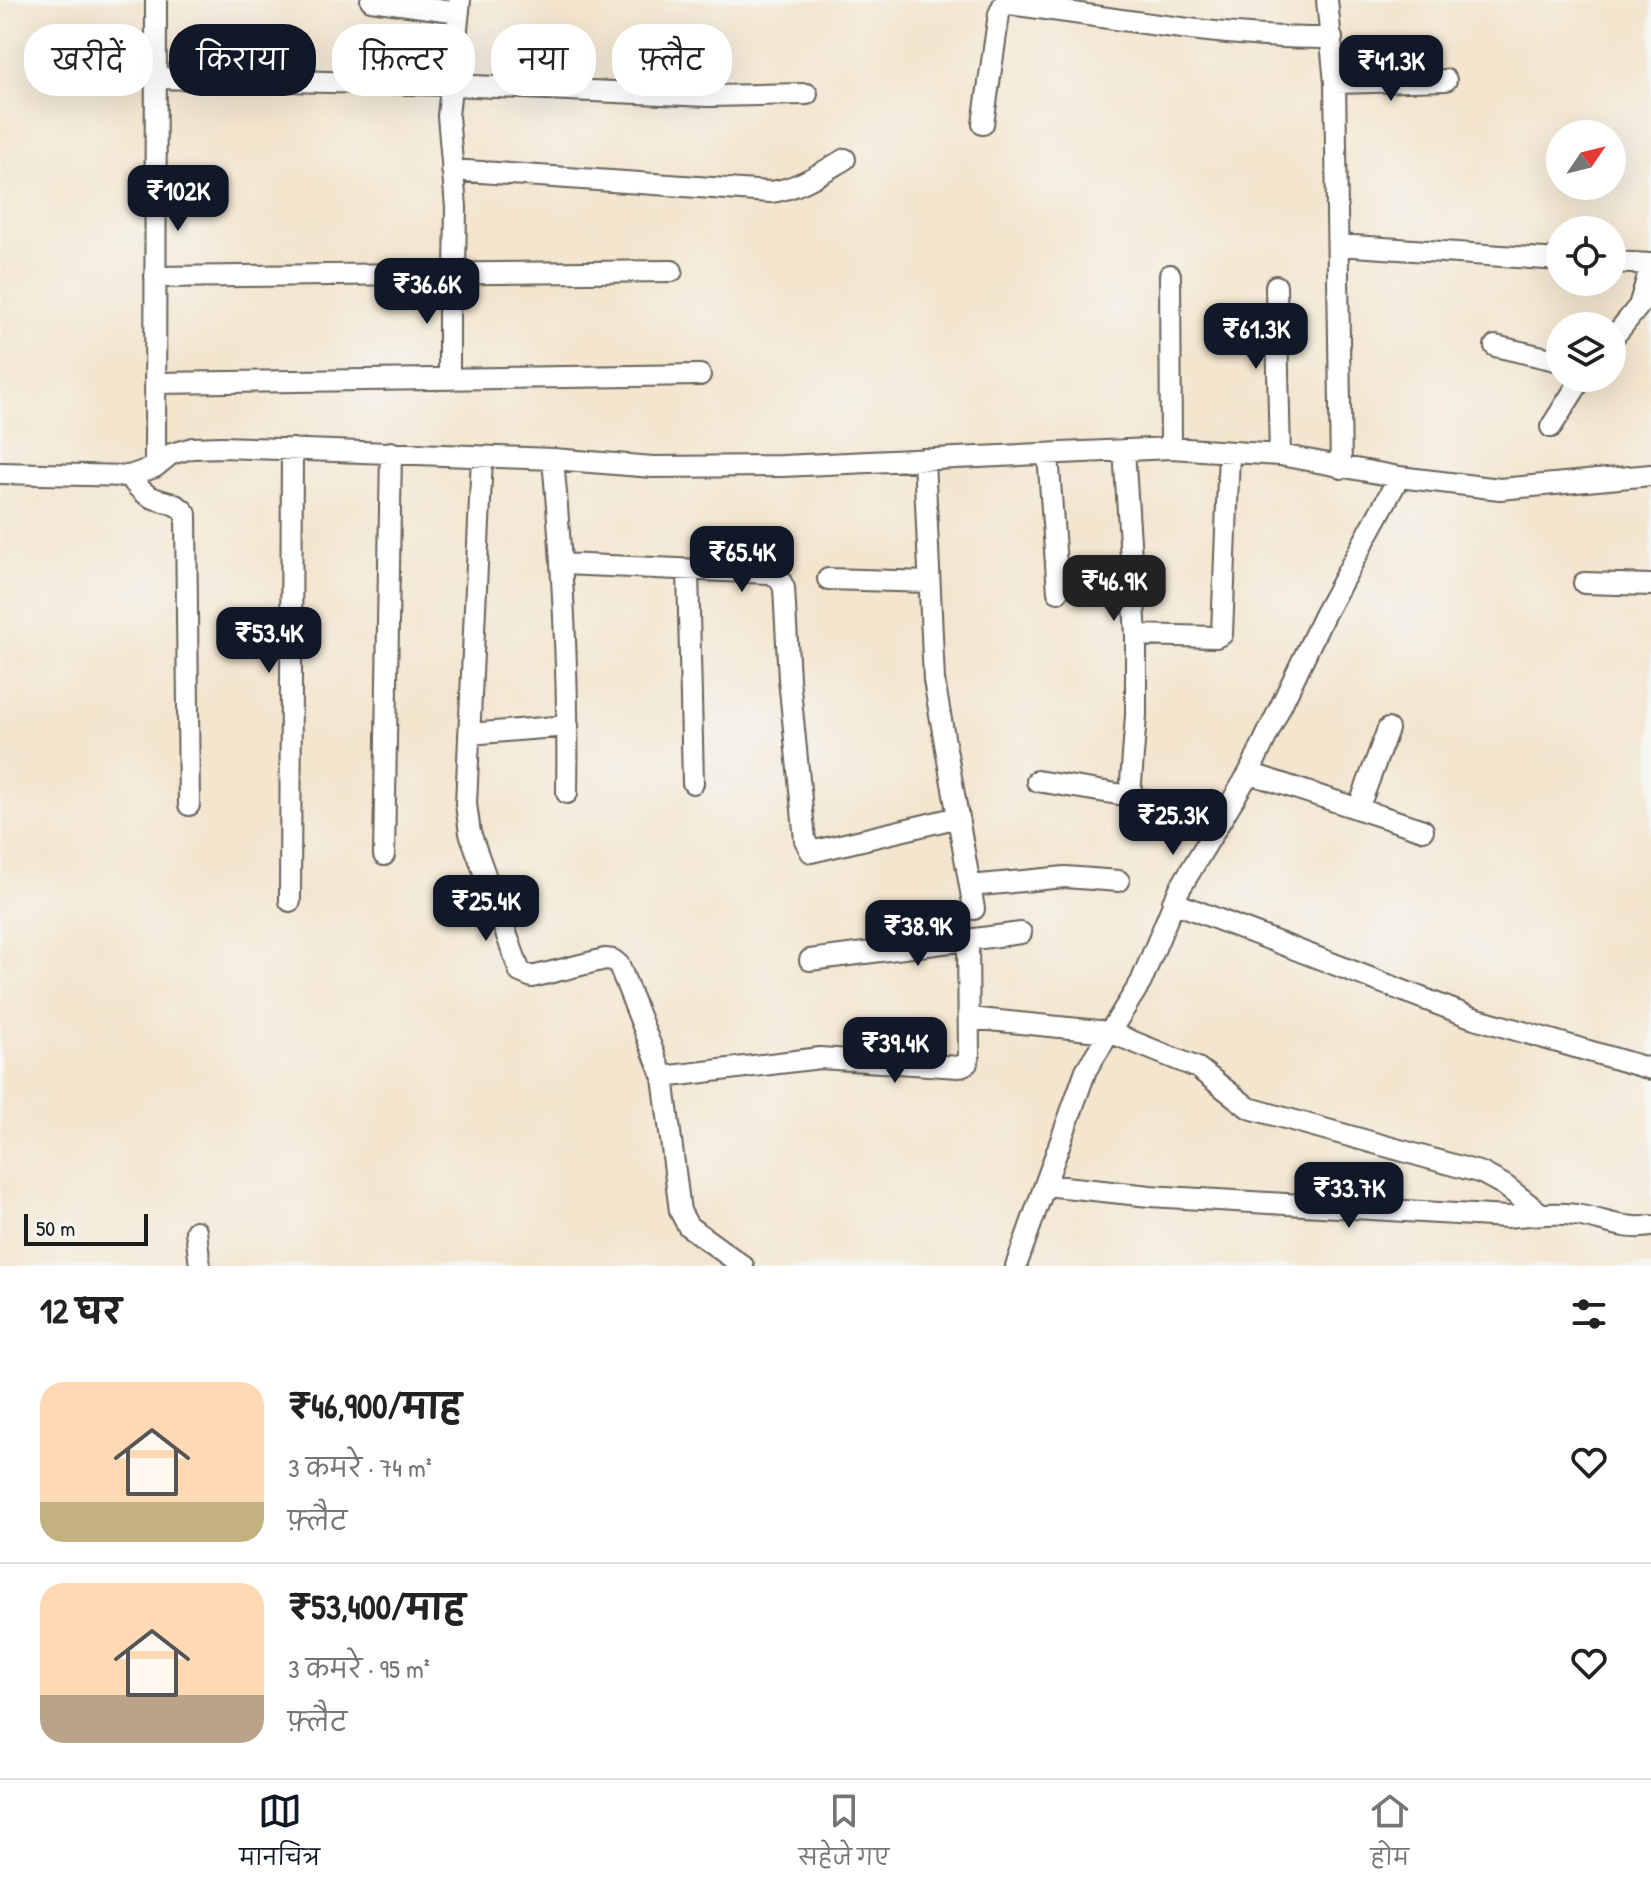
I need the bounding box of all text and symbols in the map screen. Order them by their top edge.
chip: खरीदें [24,24,153,96]
chip: किराया [169,24,316,96]
chip: फ़िल्टर [332,24,475,96]
chip: नया [491,24,596,96]
chip: फ़्लैट [612,24,732,96]
pin: ₹41.3K [1326,35,1456,103]
text: ₹41.3K [1357,43,1425,78]
north arrow [1546,120,1626,200]
map controls [1546,120,1626,392]
pin: ₹102K [122,165,234,233]
text: ₹102K [146,173,210,208]
button: locate [1546,216,1626,296]
pin: ₹36.6K [362,258,492,326]
text: ₹36.6K [392,266,462,301]
pin: ₹61.3K [1191,303,1321,371]
text: ₹61.3K [1222,311,1290,346]
button: layers [1546,312,1626,392]
pin: ₹65.4K [677,526,807,594]
text: ₹65.4K [708,534,776,569]
pin: ₹46.9K [1049,555,1179,623]
text: ₹46.9K [1081,563,1147,598]
pin: ₹53.4K [204,607,334,675]
text: ₹53.4K [234,615,304,650]
pin: ₹25.3K [1108,789,1238,857]
text: ₹25.3K [1137,797,1209,832]
pin: ₹25.4K [421,875,551,943]
text: ₹25.4K [451,883,521,918]
pin: ₹38.9K [853,900,983,968]
text: ₹38.9K [883,908,953,943]
pin: ₹39.4K [830,1017,960,1085]
text: ₹39.4K [861,1025,929,1060]
pin: ₹33.7K [1284,1162,1414,1230]
text: ₹33.7K [1312,1170,1386,1205]
scale bar [24,1210,148,1246]
text: 50 m [36,1213,75,1243]
text: 12 घर [40,1288,121,1334]
icon: filters [1567,1292,1611,1336]
text: ₹46,900/माह [288,1383,462,1429]
icon: home [104,1414,200,1510]
icon: heart [1567,1440,1611,1484]
text: 3 कमरे · 74 m² [288,1450,432,1485]
text: फ़्लैट [288,1503,347,1538]
text: ₹53,400/माह [288,1584,465,1630]
icon: home [104,1615,200,1711]
icon: heart [1567,1641,1611,1685]
text: 3 कमरे · 95 m² [288,1651,430,1686]
text: फ़्लैट [288,1704,347,1739]
tab: मानचित्र [239,1789,320,1882]
tab: सहेजे गए [798,1789,889,1882]
tab: होम [1368,1789,1412,1882]

